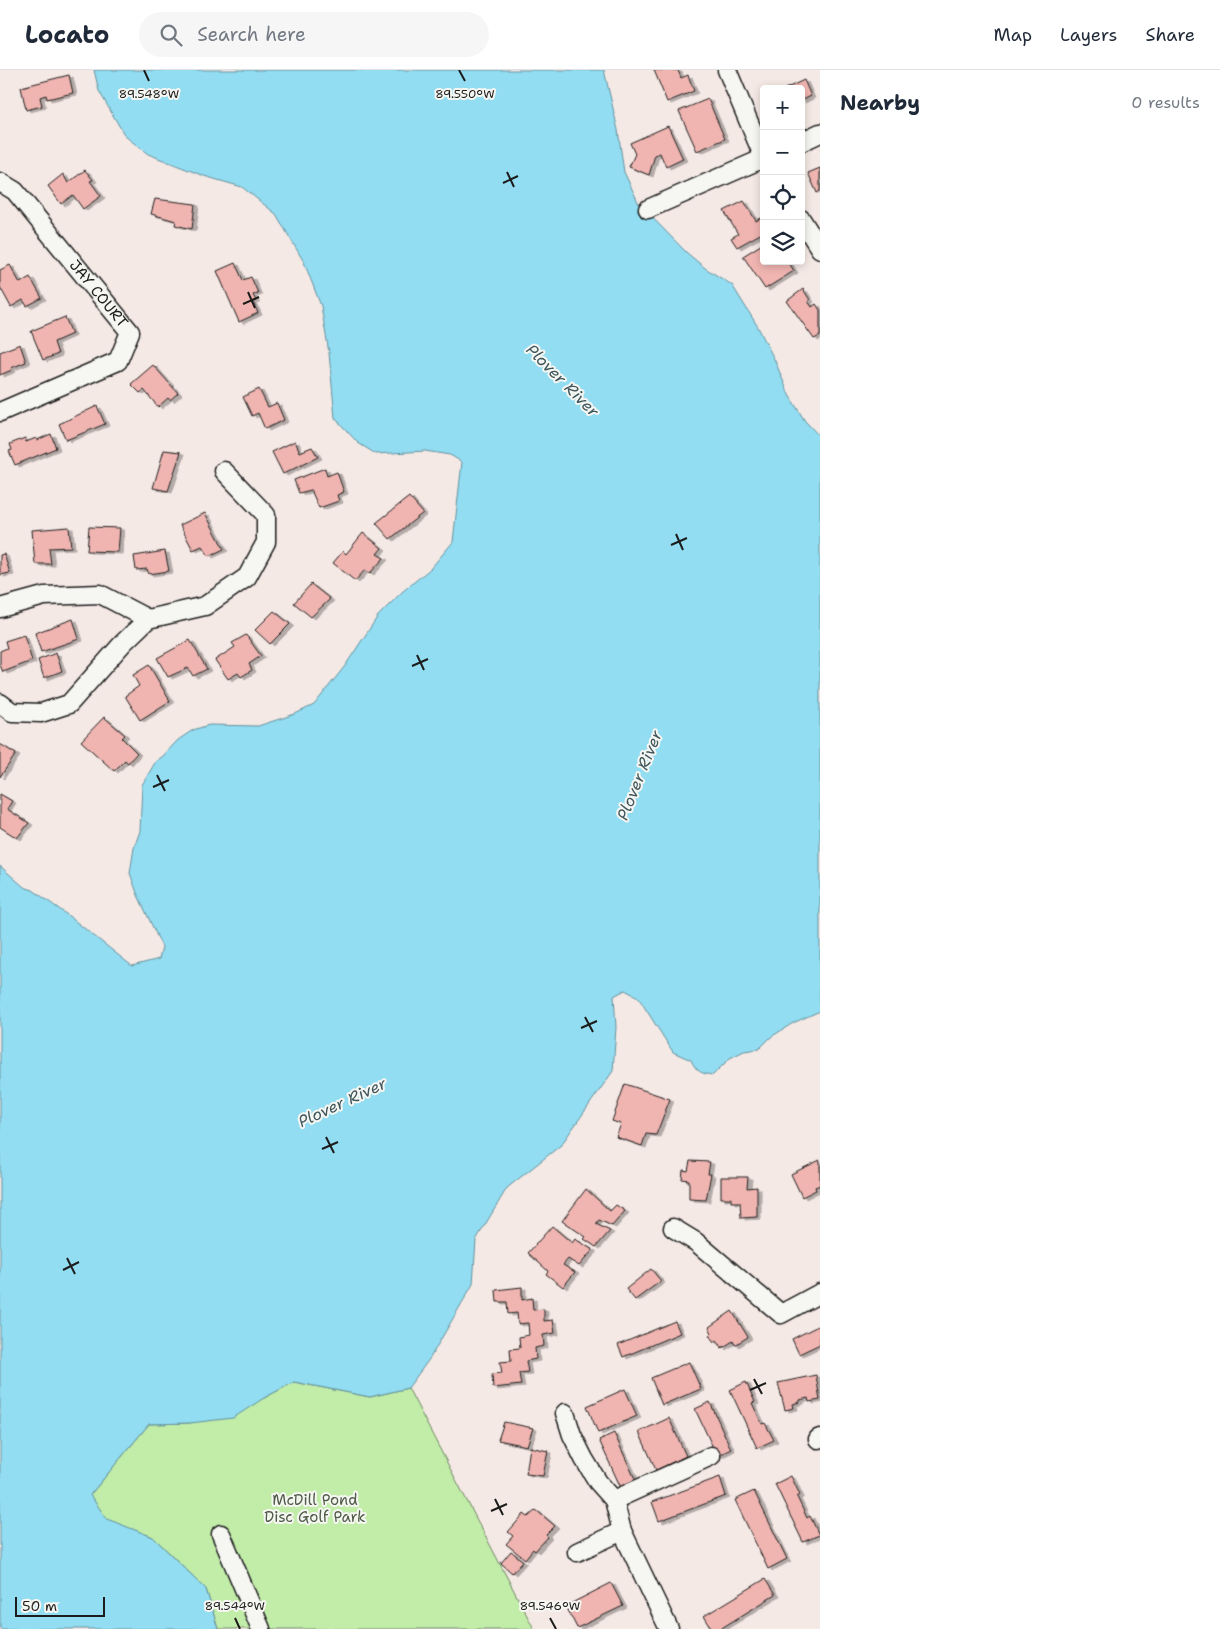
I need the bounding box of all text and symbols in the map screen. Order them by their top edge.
search box [139,12,489,57]
text: Locato [25,19,109,51]
icon: search [157,21,185,49]
text: Search here [197,22,306,47]
text: Map [994,23,1032,47]
text: Layers [1060,23,1117,47]
text: Share [1145,23,1195,47]
map controls [760,85,805,265]
button: + [760,85,805,130]
text: 89.548°W [119,86,179,102]
text: 89.550°W [435,86,495,102]
text: Nearby [840,89,920,117]
text: 0 results [1131,92,1200,113]
button: − [760,130,805,175]
button: locate [760,175,805,220]
button: layers [760,220,805,265]
street label: JAY COURT [65,255,133,332]
water label: Plover River [522,339,604,422]
water label: Plover River [612,727,667,823]
water label: Plover River [295,1073,390,1132]
park label: McDill Pond Disc Golf Park [264,1490,366,1527]
scale bar [15,1594,105,1617]
text: 50 m [22,1597,57,1615]
text: 89.544°W [205,1598,265,1614]
text: 89.546°W [520,1598,580,1614]

